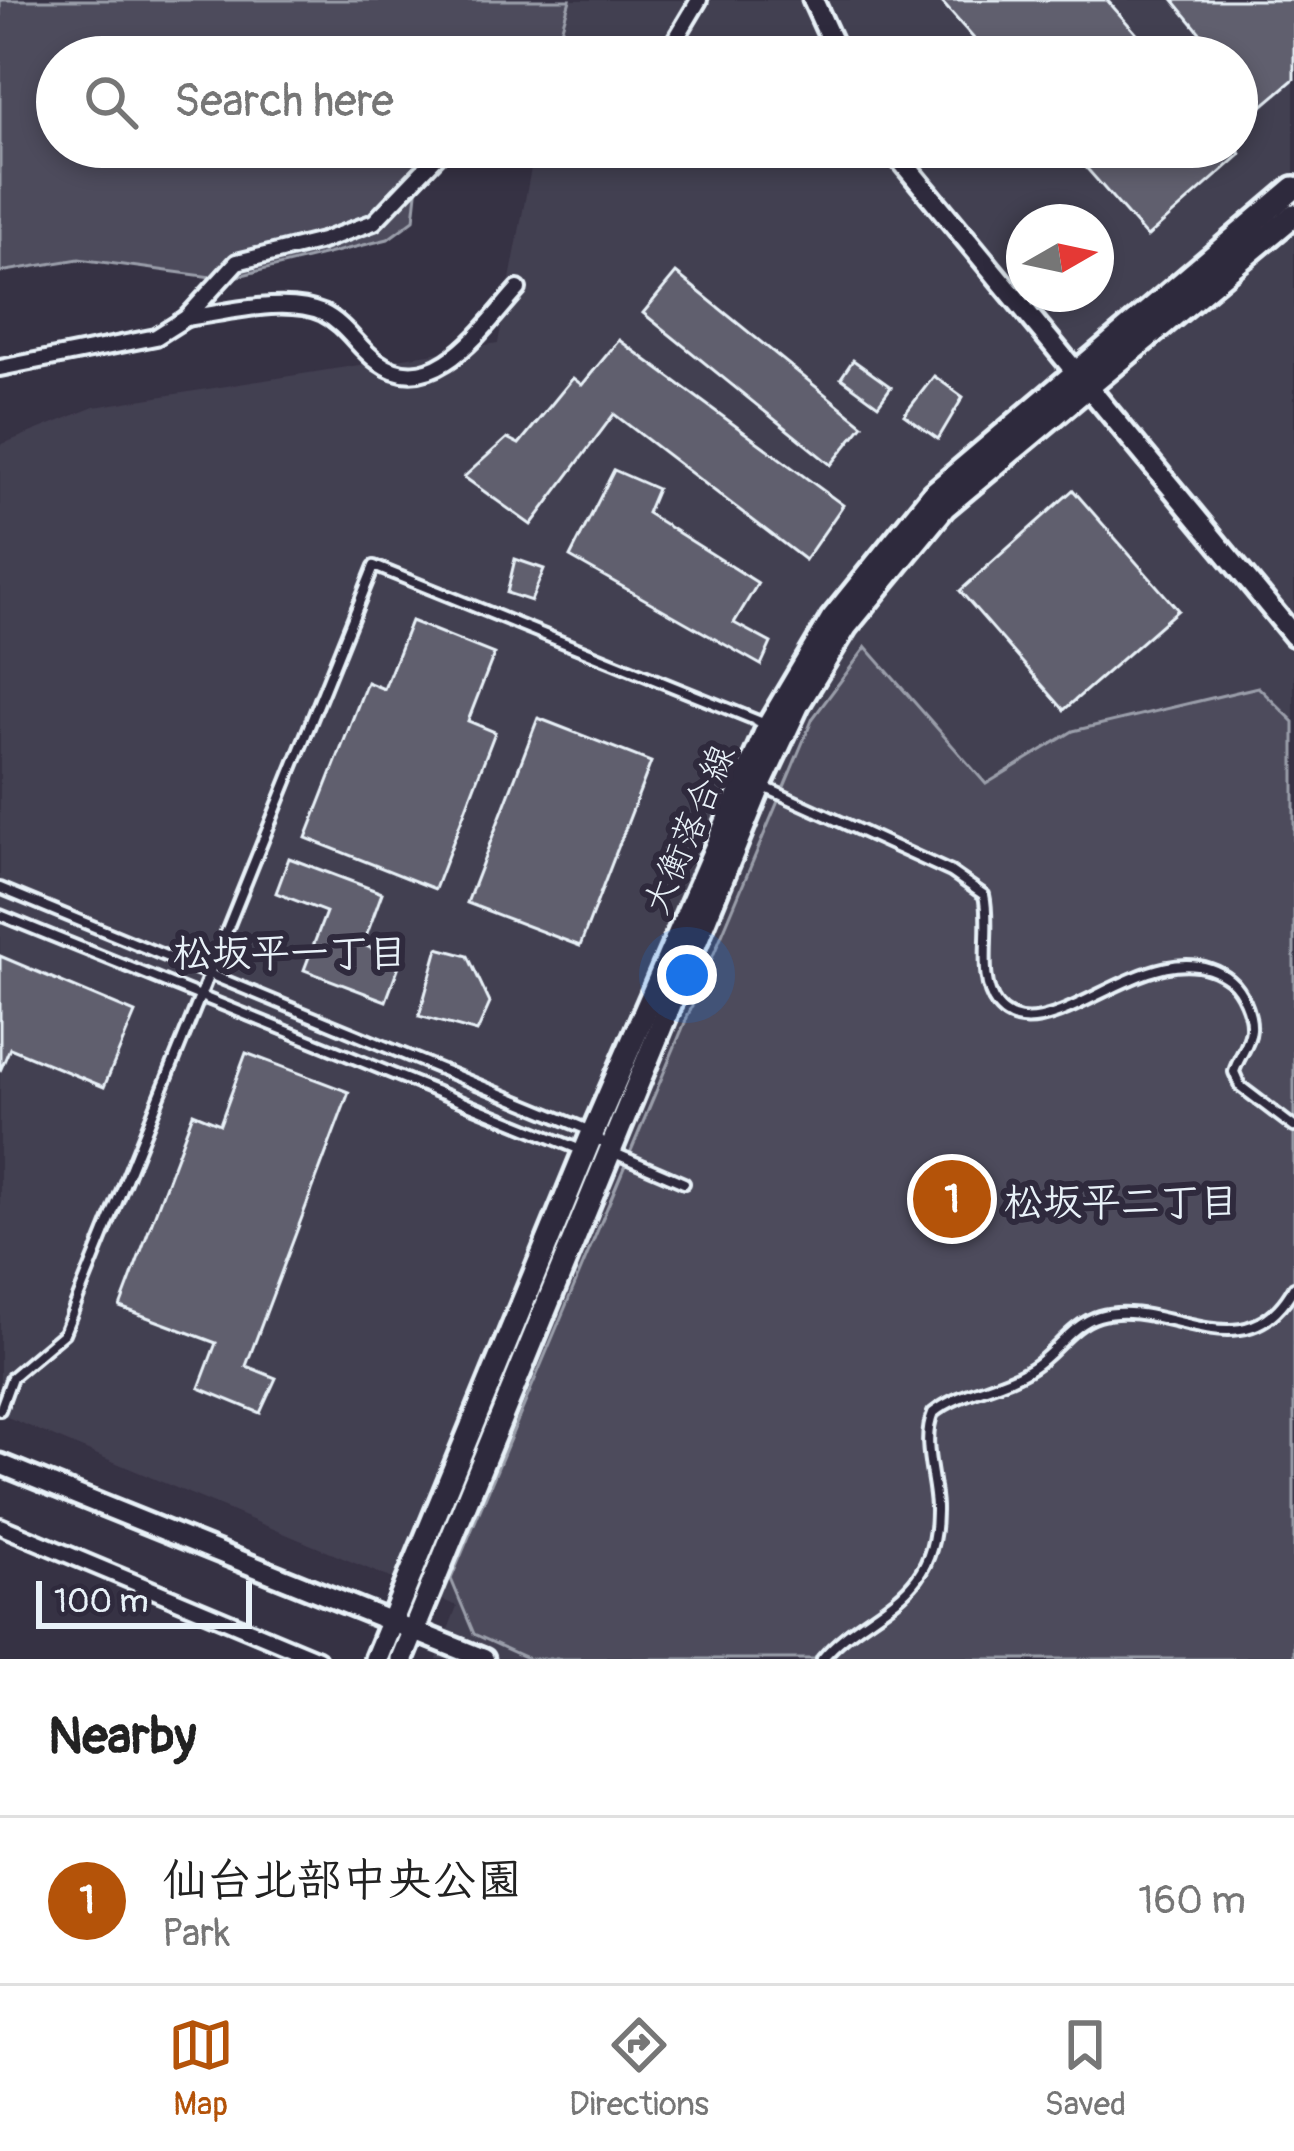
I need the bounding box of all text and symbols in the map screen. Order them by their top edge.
search box [36,36,1258,168]
icon: search [78,69,144,135]
text: Search here [174,74,394,130]
north arrow [1006,204,1114,312]
street label: 大衡落合線 [634,738,745,921]
district label: 松坂平一丁目 [173,929,407,978]
your location [657,945,717,1005]
pin: 1 [913,1154,991,1244]
district label: 松坂平二丁目 [1004,1178,1238,1227]
scale bar [36,1575,252,1628]
text: 100 m [54,1581,148,1622]
text: Nearby [48,1705,196,1769]
text: 仙台北部中央公園 [162,1853,522,1909]
text: 1 [79,1876,95,1925]
text: 160 m [1138,1876,1246,1925]
text: Park [162,1909,230,1958]
tab: Map [168,2012,234,2125]
tab: Directions [569,2012,709,2125]
tab: Saved [1044,2012,1126,2125]

